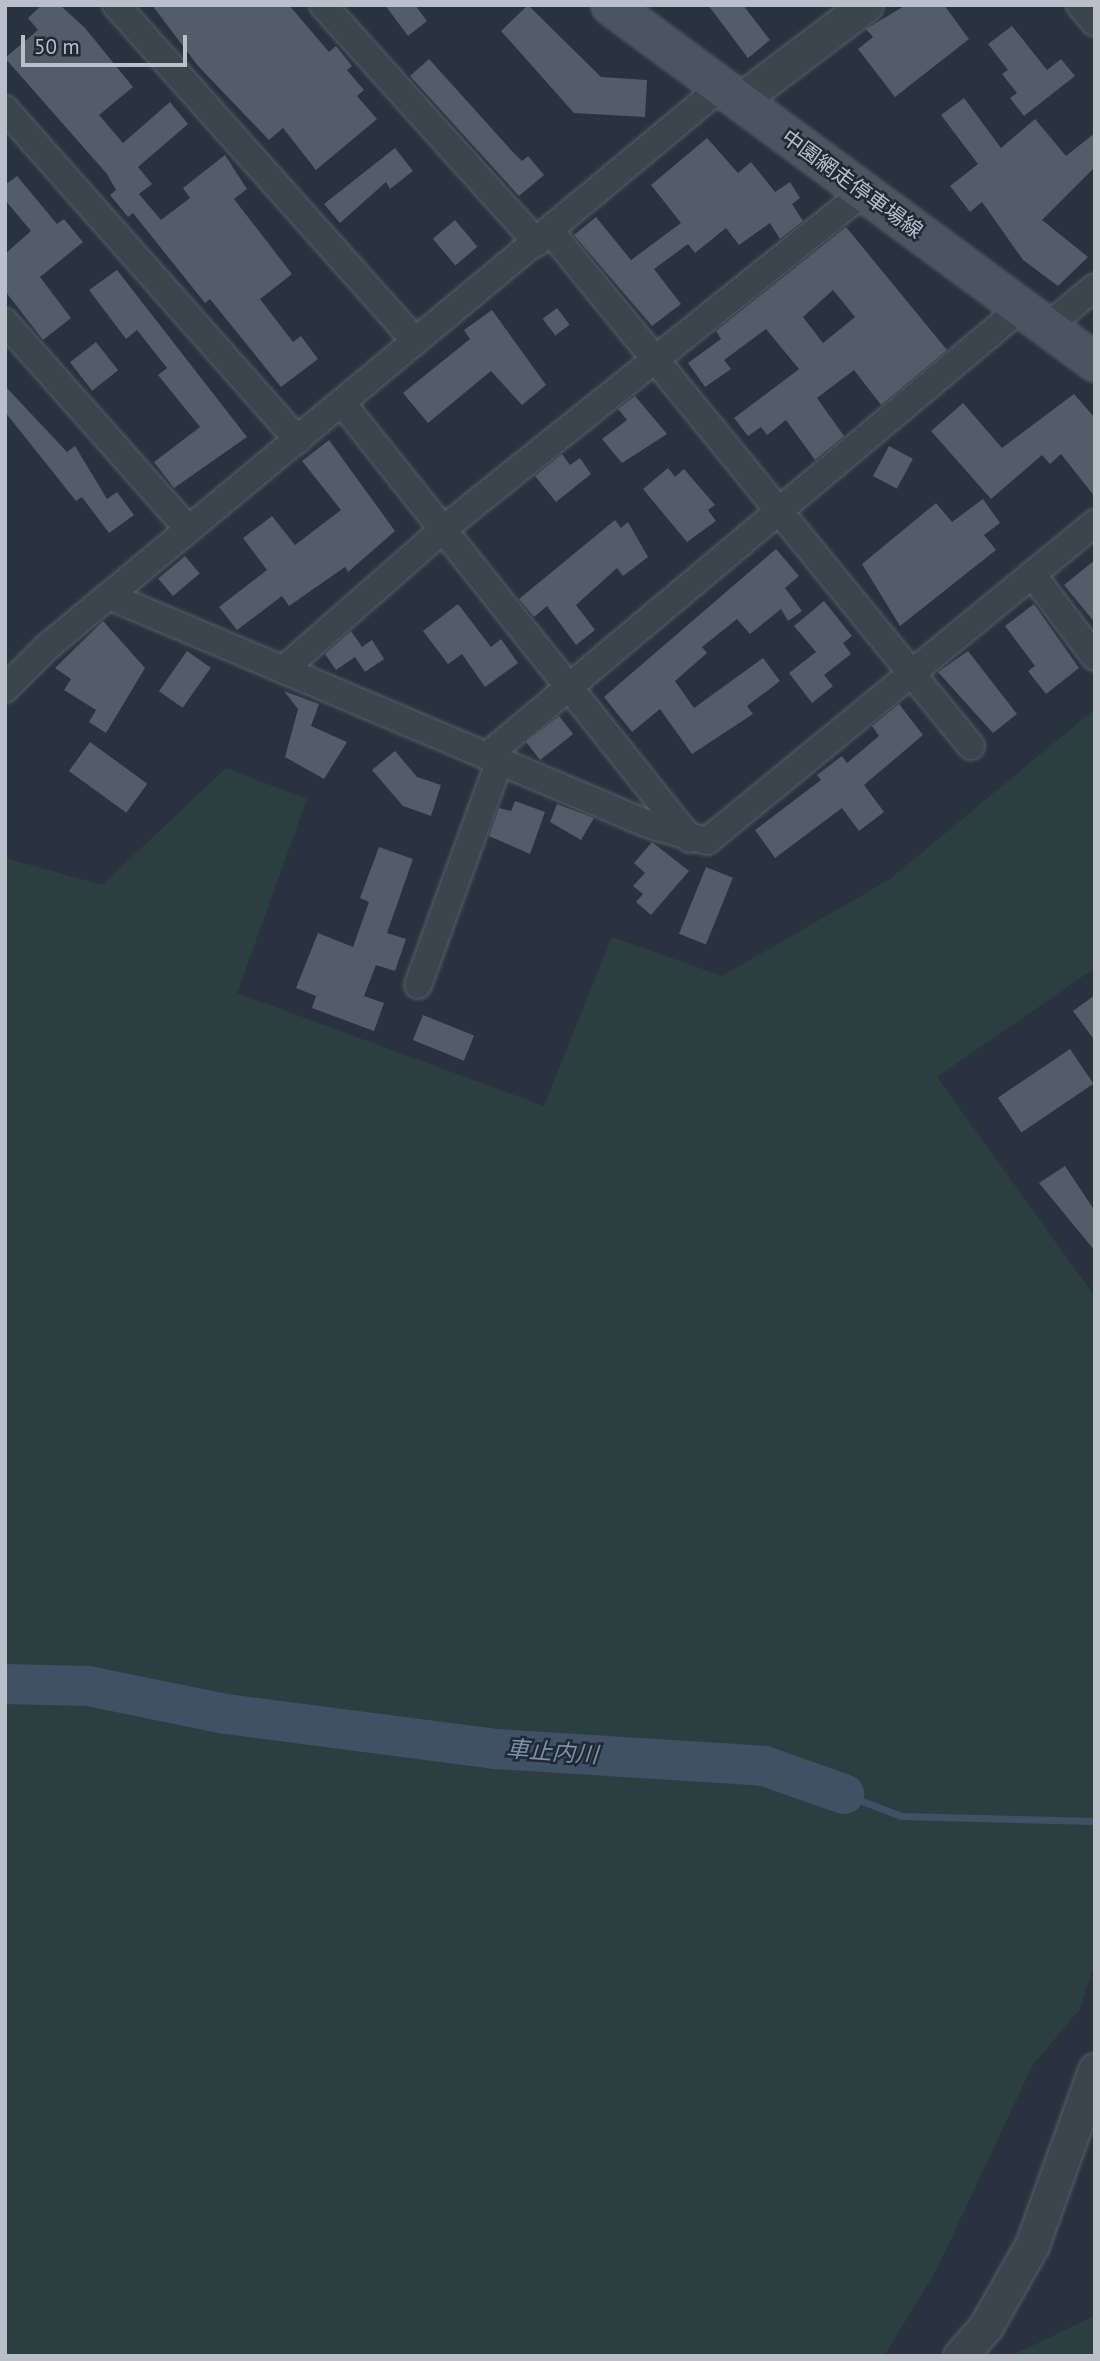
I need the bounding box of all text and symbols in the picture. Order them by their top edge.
scale bar [24,21,191,65]
text: 50 m [34,33,80,60]
street label: 中園網走停車場線 [777,124,927,244]
water label: 車止内川 [505,1735,599,1769]

